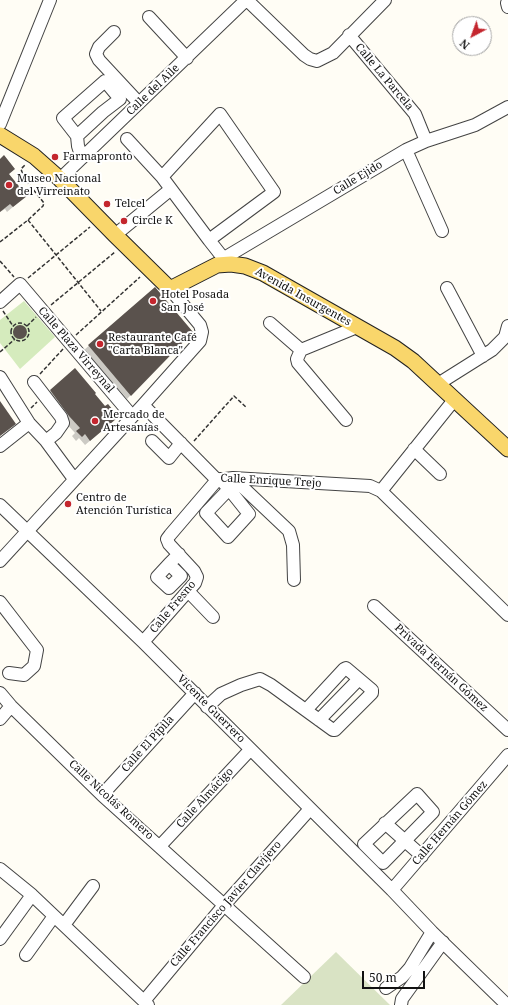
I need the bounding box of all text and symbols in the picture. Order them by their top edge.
north arrow [452,16,492,56]
text: N [456,36,473,53]
street label: Calle La Parcela [352,41,416,113]
street label: Calle del Aile [124,62,182,118]
place label: Farmapronto [63,150,133,164]
marker: Farmapronto [50,152,60,162]
street label: Calle Ejido [331,158,385,198]
place label: Museo Nacional del Virreinato [17,172,101,198]
marker: Museo Nacional del Virreinato [4,180,14,190]
place label: Telcel [115,197,145,211]
marker: Telcel [102,199,112,209]
place label: Circle K [132,214,173,228]
marker: Circle K [119,216,129,226]
street label: Avenida Insurgentes [253,265,353,329]
place label: Hotel Posada San José [161,288,229,314]
marker: Hotel Posada San José [148,296,158,306]
street label: Calle Plaza Virreynal [35,304,117,396]
place label: Restaurante Café "Carta Blanca" [108,331,197,357]
marker: Restaurante Café "Carta Blanca" [95,339,105,349]
place label: Mercado de Artesanías [103,408,165,434]
marker: Mercado de Artesanías [90,416,100,426]
street label: Calle Enrique Trejo [220,472,322,490]
place label: Centro de Atención Turística [76,491,172,517]
marker: Centro de Atención Turística [63,499,73,509]
street label: Calle Fresno [147,578,199,636]
street label: Privada Hernán Gómez [392,621,490,715]
street label: Vicente Guerrero [174,672,248,746]
street label: Calle El Pípila [119,713,177,775]
street label: Calle Nicolás Romero [66,757,156,843]
street label: Calle Almácigo [174,765,236,831]
street label: Calle Hernán Gómez [410,778,490,868]
street label: Calle Francisco Javier Clavijero [168,838,284,970]
scale bar [364,963,427,989]
text: 50 m [369,969,397,986]

